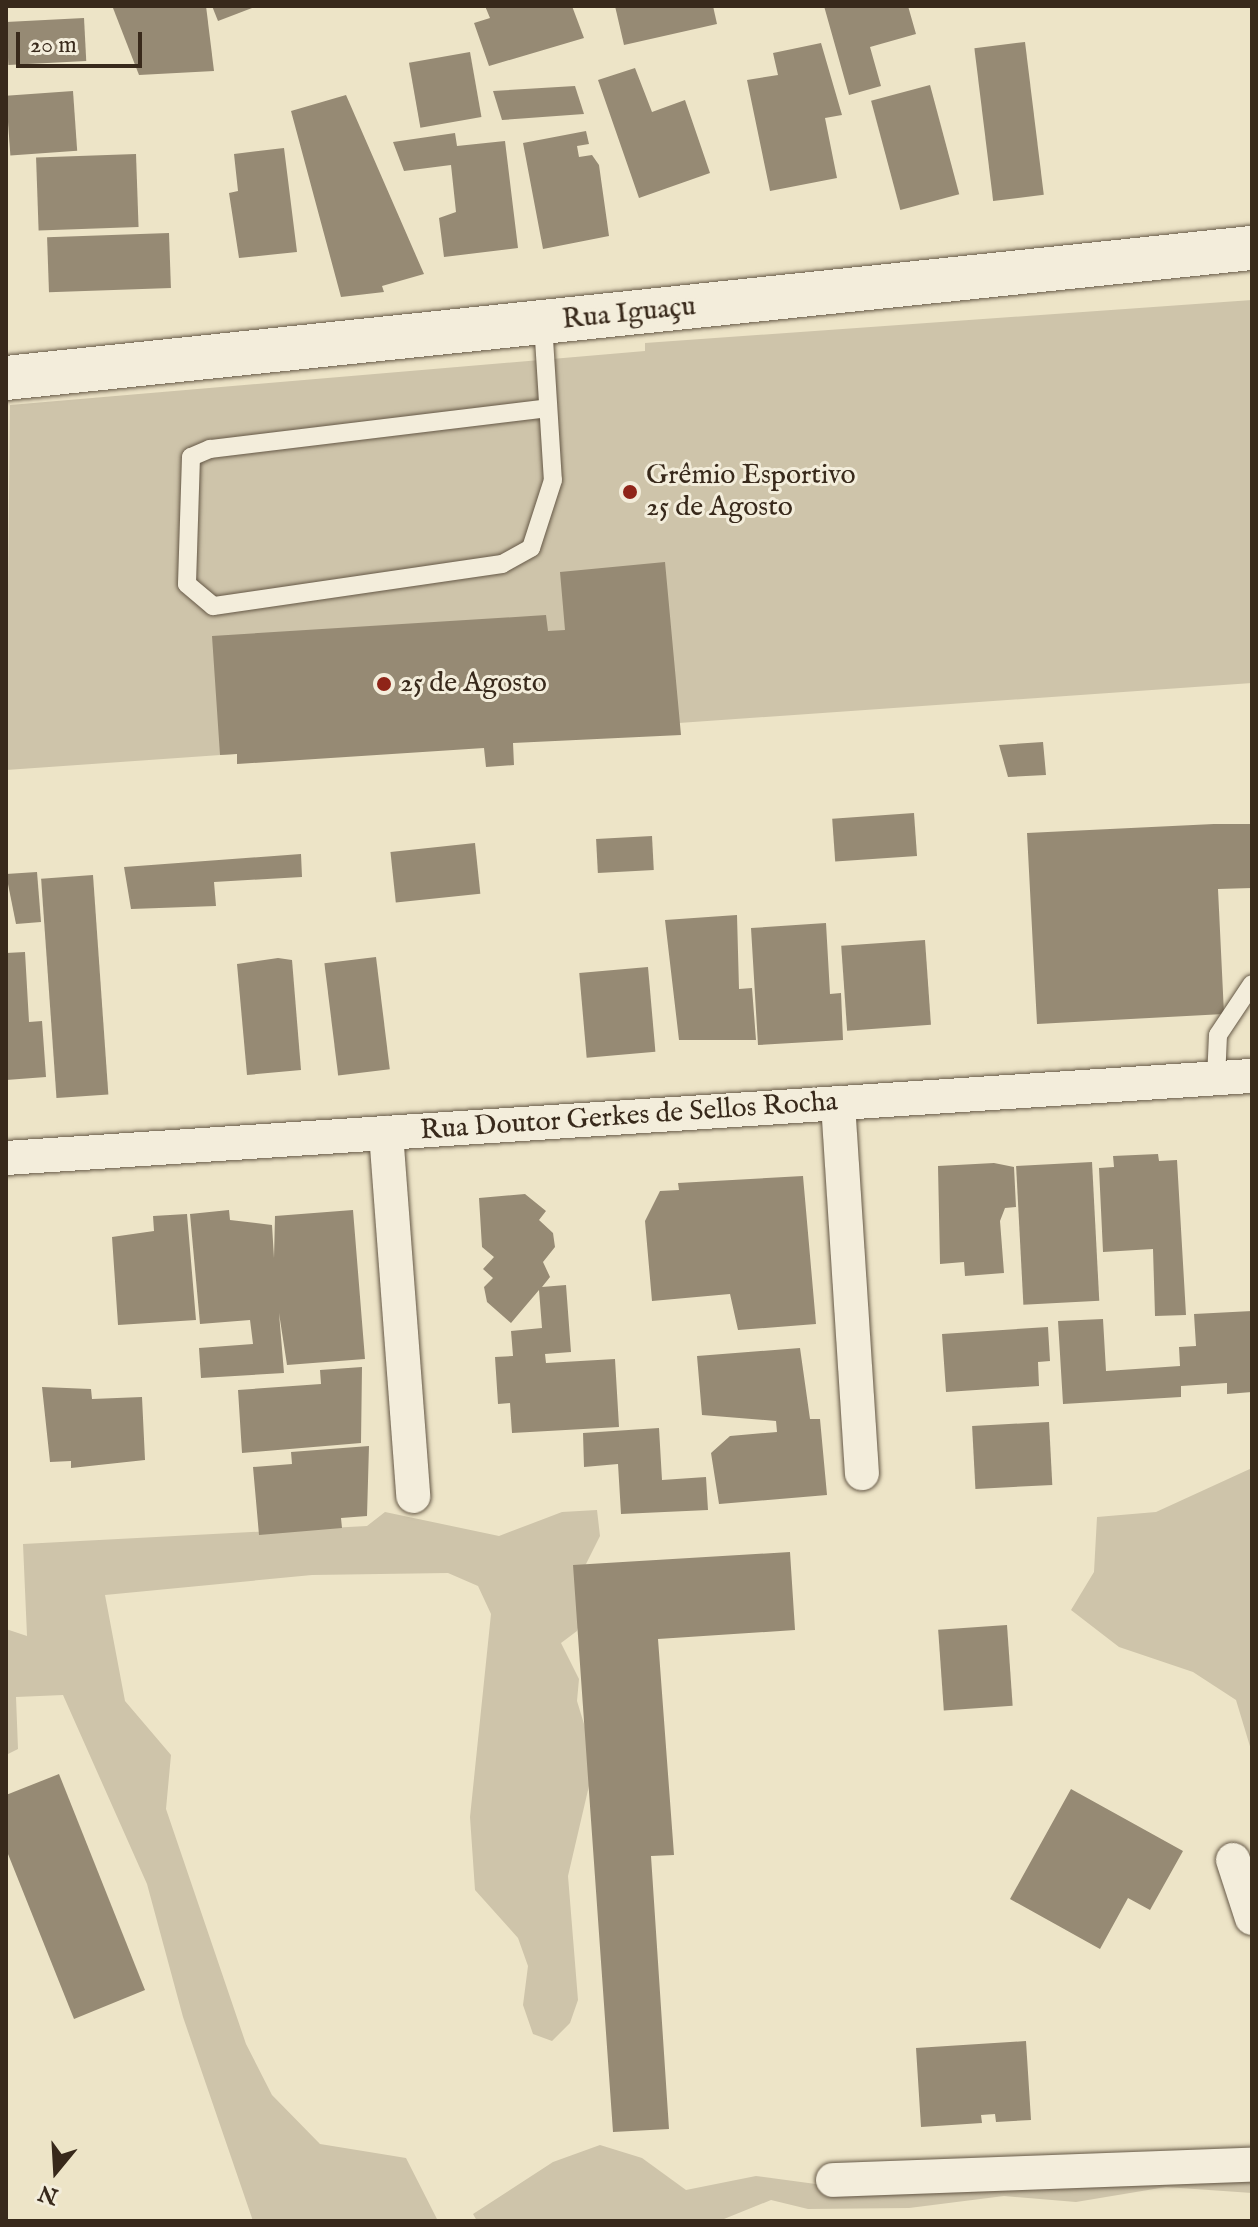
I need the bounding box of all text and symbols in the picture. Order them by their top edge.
scale bar [20,16,146,66]
text: 20 m [30,30,77,61]
street label: Rua Iguaçu [560,290,698,338]
place label: Grêmio Esportivo 25 de Agosto [646,459,855,525]
marker: Grêmio Esportivo 25 de Agosto [621,483,639,501]
place label: 25 de Agosto [400,667,547,701]
marker: 25 de Agosto [375,675,393,693]
street label: Rua Doutor Gerkes de Sellos Rocha [419,1086,839,1148]
north arrow [16,2131,96,2211]
text: N [35,2178,62,2210]

